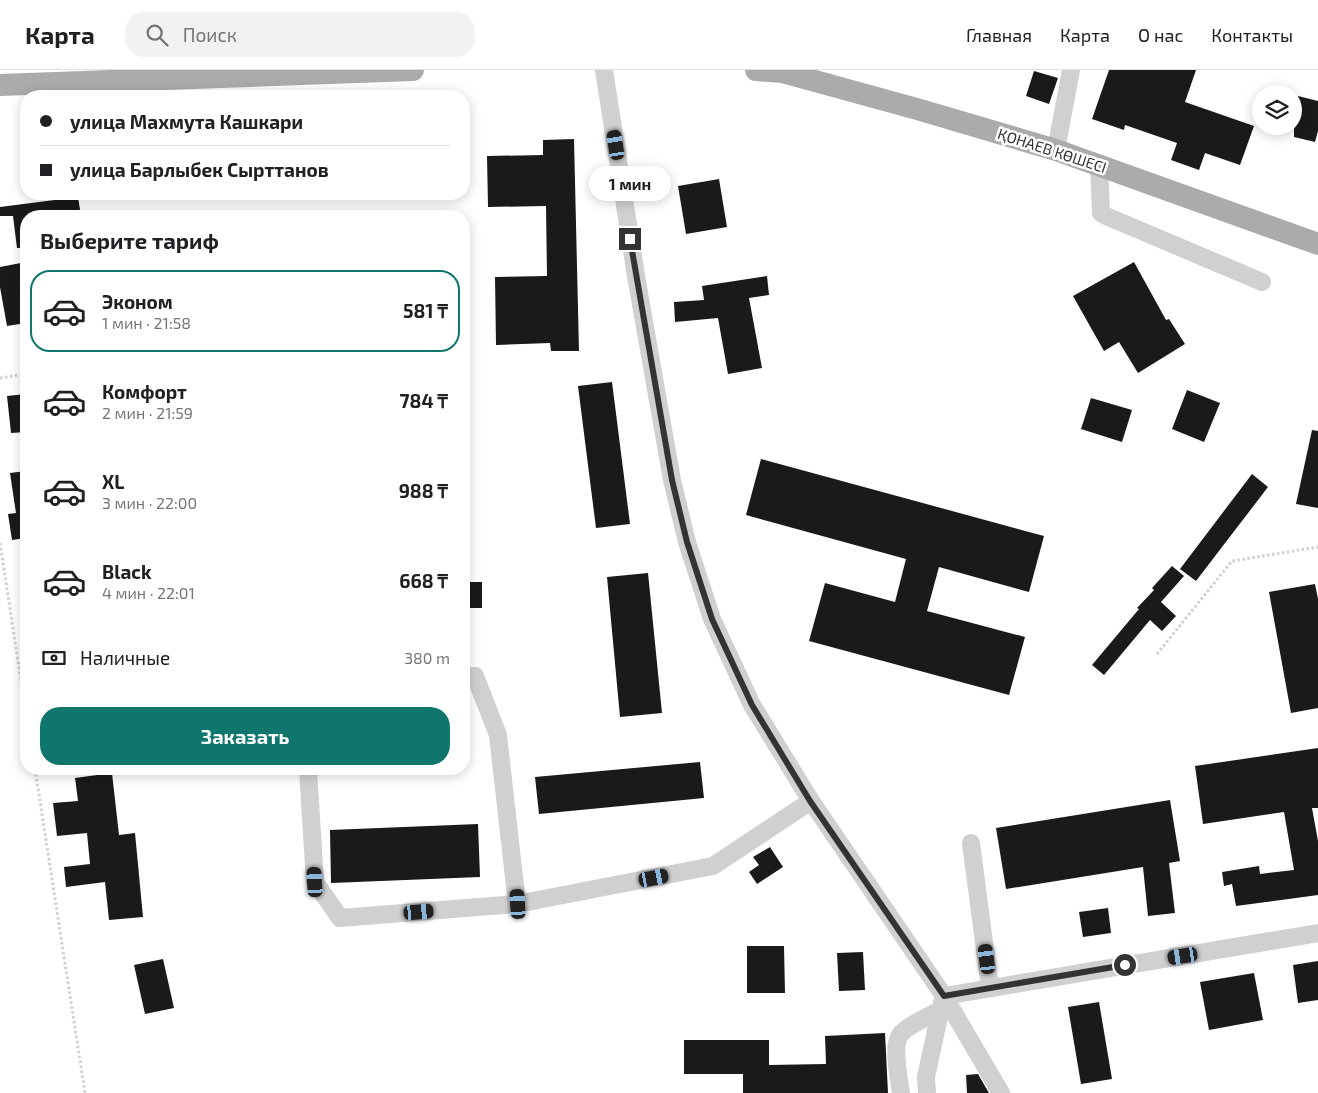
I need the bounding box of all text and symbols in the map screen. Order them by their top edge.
search box [125,12,475,57]
text: Карта [25,20,95,49]
icon: search [143,21,171,49]
text: Поиск [183,23,237,46]
text: Главная [966,24,1032,46]
text: Карта [1060,24,1110,46]
text: О нас [1138,24,1183,46]
text: Контакты [1211,24,1293,46]
map controls [1252,85,1302,135]
button: layers [1252,85,1302,135]
text: улица Махмута Кашкари [70,110,303,133]
street label: ҚОНАЕВ КӨШЕСІ [996,124,1109,176]
car [606,129,625,161]
text: улица Барлыбек Сырттанов [70,158,329,181]
callout: 1 мин [589,166,671,202]
text: 1 мин [609,174,651,193]
text: Выберите тариф [40,227,219,253]
route end [619,228,641,250]
icon: car [42,289,87,334]
text: Эконом [102,290,173,313]
text: 581 ₸ [403,299,448,322]
text: 1 мин · 21:58 [102,313,191,332]
icon: car [42,379,87,424]
text: Комфорт [102,380,187,403]
text: 784 ₸ [400,389,448,412]
text: 2 мин · 21:59 [102,403,193,422]
icon: car [42,469,87,514]
text: XL [102,470,124,493]
text: 988 ₸ [399,479,448,502]
text: 3 мин · 22:00 [102,493,197,512]
icon: car [42,559,87,604]
text: Black [102,560,152,583]
text: 668 ₸ [399,569,448,592]
text: 4 мин · 22:01 [102,583,195,602]
icon: cash [40,644,68,672]
text: Наличные [80,646,170,669]
text: 380 m [404,648,450,667]
button: Заказать [40,707,450,765]
car [306,867,323,897]
car [637,868,670,888]
car [509,889,526,919]
car [403,903,434,921]
car [977,943,996,975]
car [1167,946,1198,966]
route start [1114,954,1136,976]

